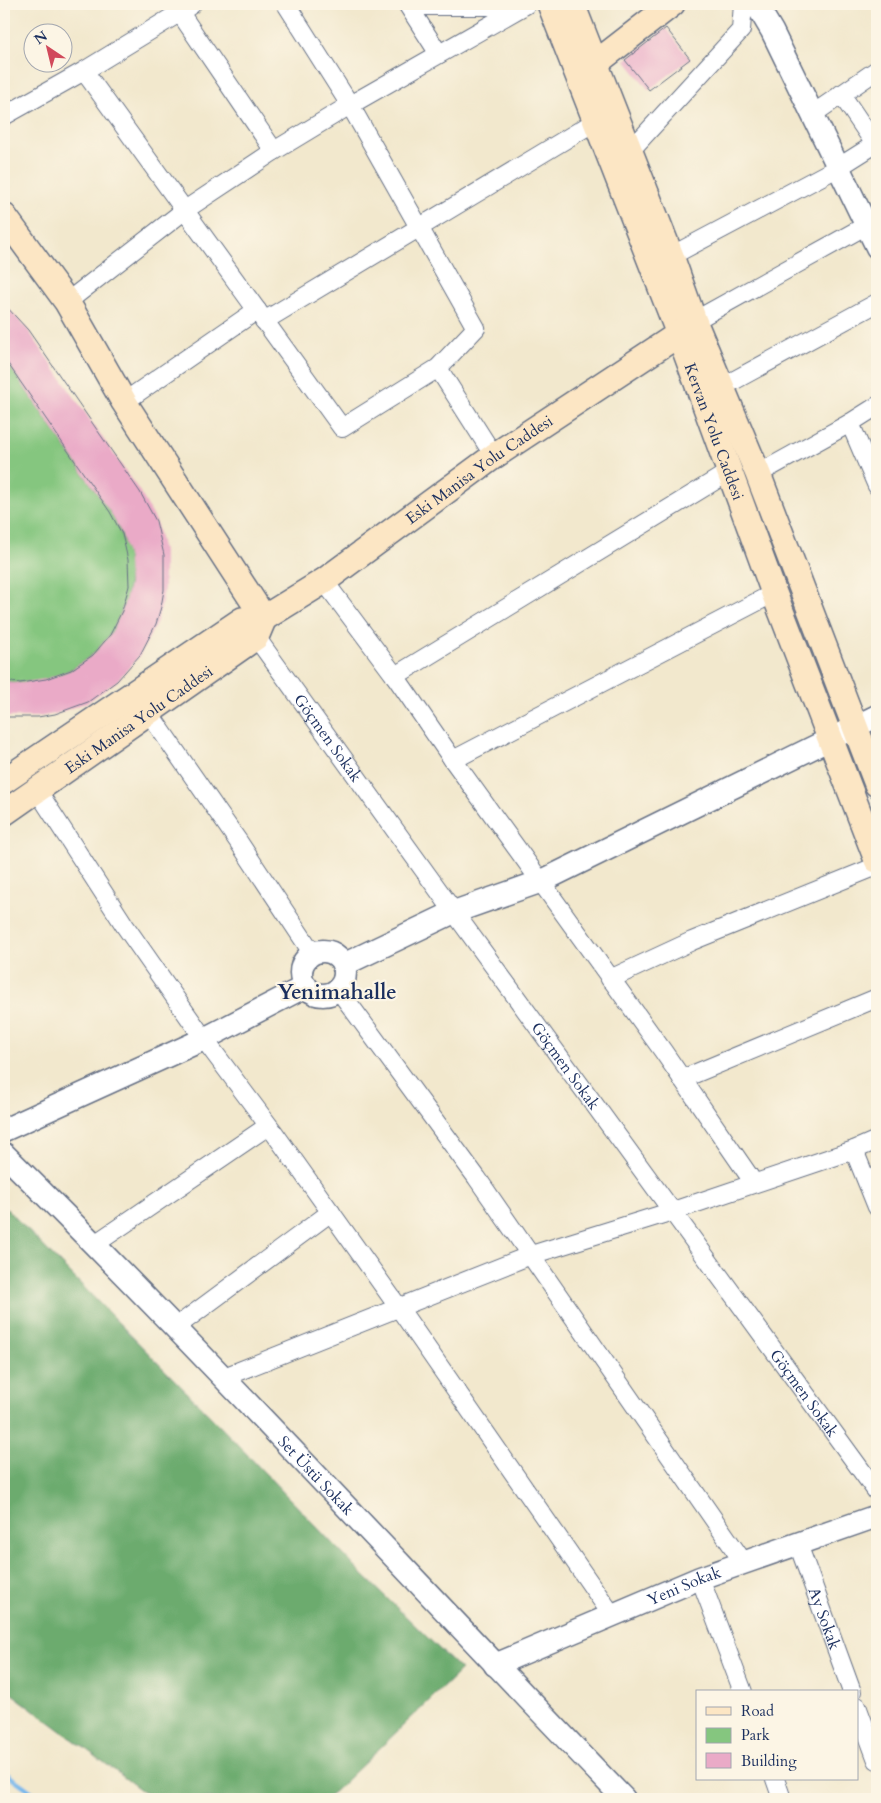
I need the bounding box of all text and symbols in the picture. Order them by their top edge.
north arrow [22,22,72,72]
text: N [30,26,51,49]
street label: Kervan Yolu Caddesi [679,360,749,504]
street label: Eski Manisa Yolu Caddesi [401,410,558,530]
street label: Eski Manisa Yolu Caddesi [61,660,218,779]
street label: Göçmen Sokak [288,690,367,787]
district label: Yenimahalle [277,978,397,1007]
street label: Göçmen Sokak [526,1018,605,1115]
street label: Göçmen Sokak [764,1345,844,1442]
street label: Set Üstü Sokak [273,1431,359,1521]
street label: Yeni Sokak [644,1561,724,1611]
street label: Ay Sokak [803,1584,846,1653]
legend [696,1690,858,1780]
text: Road [741,1701,774,1721]
text: Park [741,1725,770,1745]
text: Building [741,1751,797,1771]

